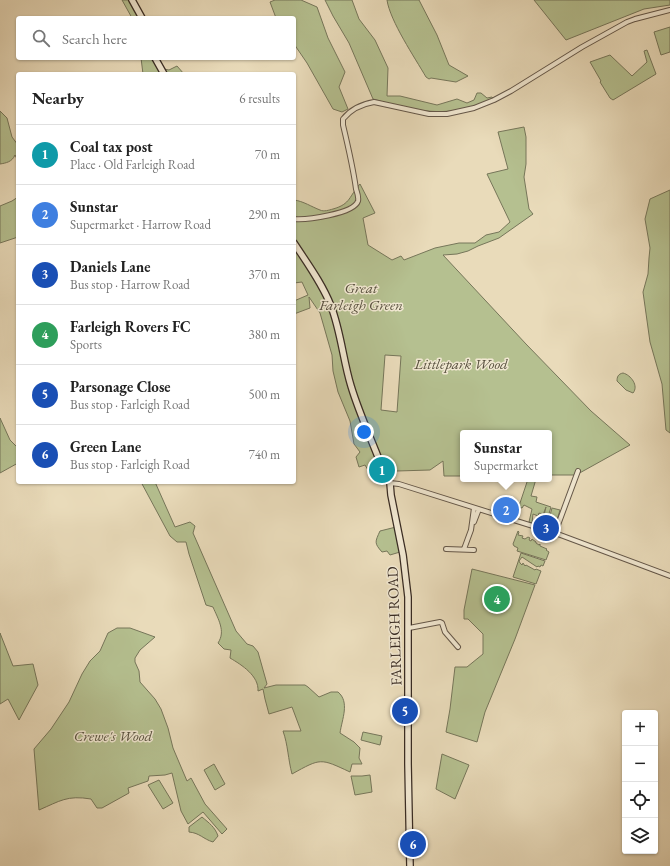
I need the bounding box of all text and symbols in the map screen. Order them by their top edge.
search box [16,16,296,60]
icon: search [30,27,52,49]
text: Search here [62,29,127,48]
text: Nearby [32,87,84,109]
text: 6 results [239,90,280,107]
text: Coal tax post [70,137,153,156]
text: 1 [42,146,48,163]
text: 70 m [255,146,280,163]
text: Place · Old Farleigh Road [70,156,195,173]
text: Sunstar [70,197,118,216]
text: 2 [42,206,48,223]
text: 290 m [249,206,280,223]
text: Supermarket · Harrow Road [70,216,211,233]
text: Daniels Lane [70,257,151,276]
text: 3 [42,266,48,283]
text: 370 m [249,266,280,283]
text: Bus stop · Harrow Road [70,276,190,293]
park label: Great Farleigh Green [318,278,403,314]
text: Farleigh Rovers FC [70,317,191,336]
text: 4 [42,326,48,343]
text: 380 m [249,326,280,343]
text: Sports [70,336,102,353]
park label: Littlepark Wood [413,354,508,373]
text: Parsonage Close [70,377,171,396]
text: 5 [42,386,48,403]
text: 500 m [249,386,280,403]
text: Bus stop · Farleigh Road [70,396,190,413]
your location [354,422,374,442]
popup [460,430,552,482]
text: Green Lane [70,437,141,456]
text: Sunstar [474,438,522,457]
text: 6 [42,446,48,463]
text: 740 m [249,446,280,463]
pin: 1 [369,455,395,485]
text: Bus stop · Farleigh Road [70,456,190,473]
text: Supermarket [474,457,538,474]
pin: 2 [493,495,519,525]
pin: 3 [533,513,559,543]
street label: FARLEIGH ROAD [382,566,406,686]
pin: 4 [484,584,510,614]
pin: 5 [392,696,418,726]
map controls [622,710,658,854]
button: + [622,710,658,746]
park label: Crewe's Wood [74,726,152,745]
button: − [622,746,658,782]
button: locate [622,782,658,818]
button: layers [622,818,658,854]
pin: 6 [400,829,426,859]

